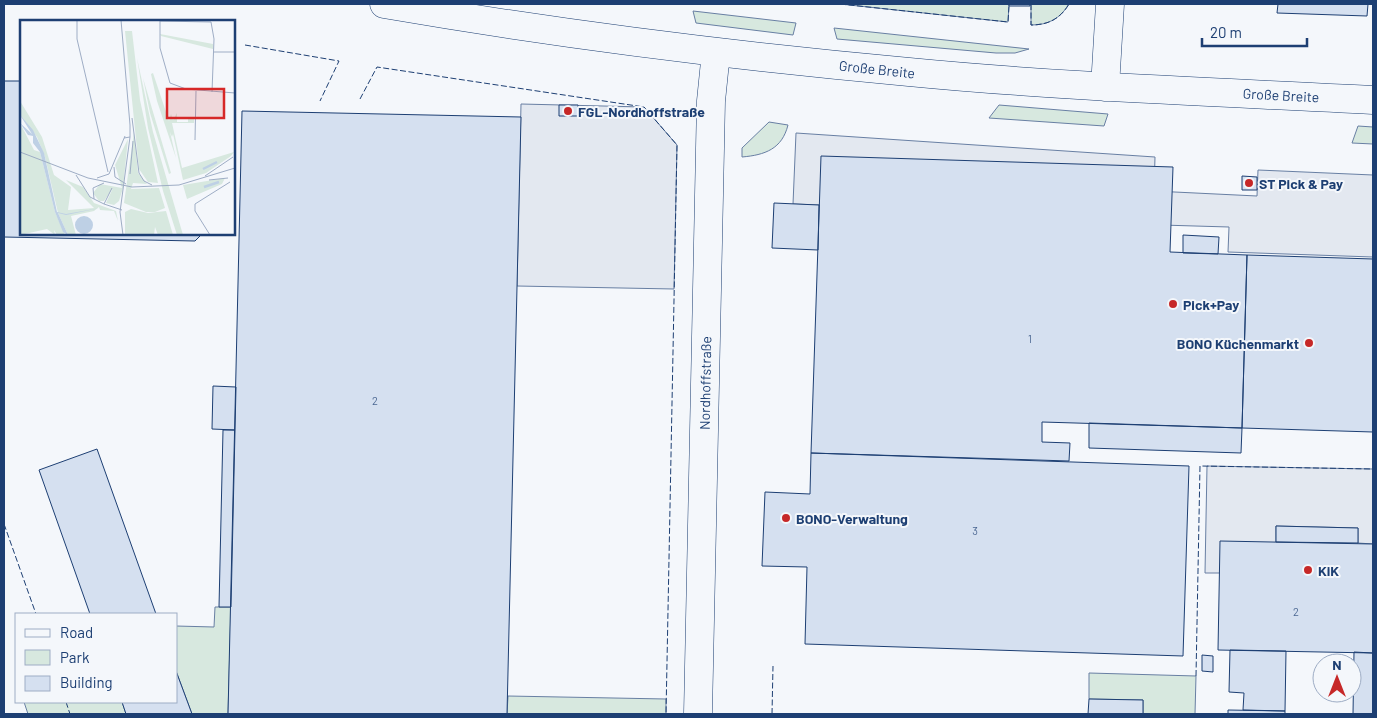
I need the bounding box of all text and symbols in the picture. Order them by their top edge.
scale bar [1202,15,1307,47]
inset map [20,20,235,235]
text: 20 m [1210,23,1242,41]
street label: Große Breite [838,57,916,81]
street label: Große Breite [1242,85,1320,105]
place label: FGL-Nordhoffstraße [578,103,705,120]
marker: FGL-Nordhoffstraße [562,105,574,117]
place label: ST Pick & Pay [1259,175,1343,192]
marker: ST Pick & Pay [1243,177,1255,189]
place label: Pick+Pay [1183,296,1239,313]
marker: Pick+Pay [1167,298,1179,310]
house number: 1 [1028,332,1032,345]
place label: BONO Küchenmarkt [1177,335,1299,352]
street label: Nordhoffstraße [696,336,714,430]
marker: BONO Küchenmarkt [1303,337,1315,349]
house number: 2 [372,394,378,407]
place label: BONO-Verwaltung [796,510,908,527]
marker: BONO-Verwaltung [780,512,792,524]
house number: 3 [972,524,978,537]
place label: KiK [1318,562,1339,579]
marker: KiK [1302,564,1314,576]
house number: 2 [1293,605,1299,618]
legend [15,613,178,703]
text: Road [60,623,93,641]
text: Park [60,648,90,666]
north arrow [1312,653,1362,703]
text: N [1332,656,1342,673]
text: Building [60,673,113,691]

